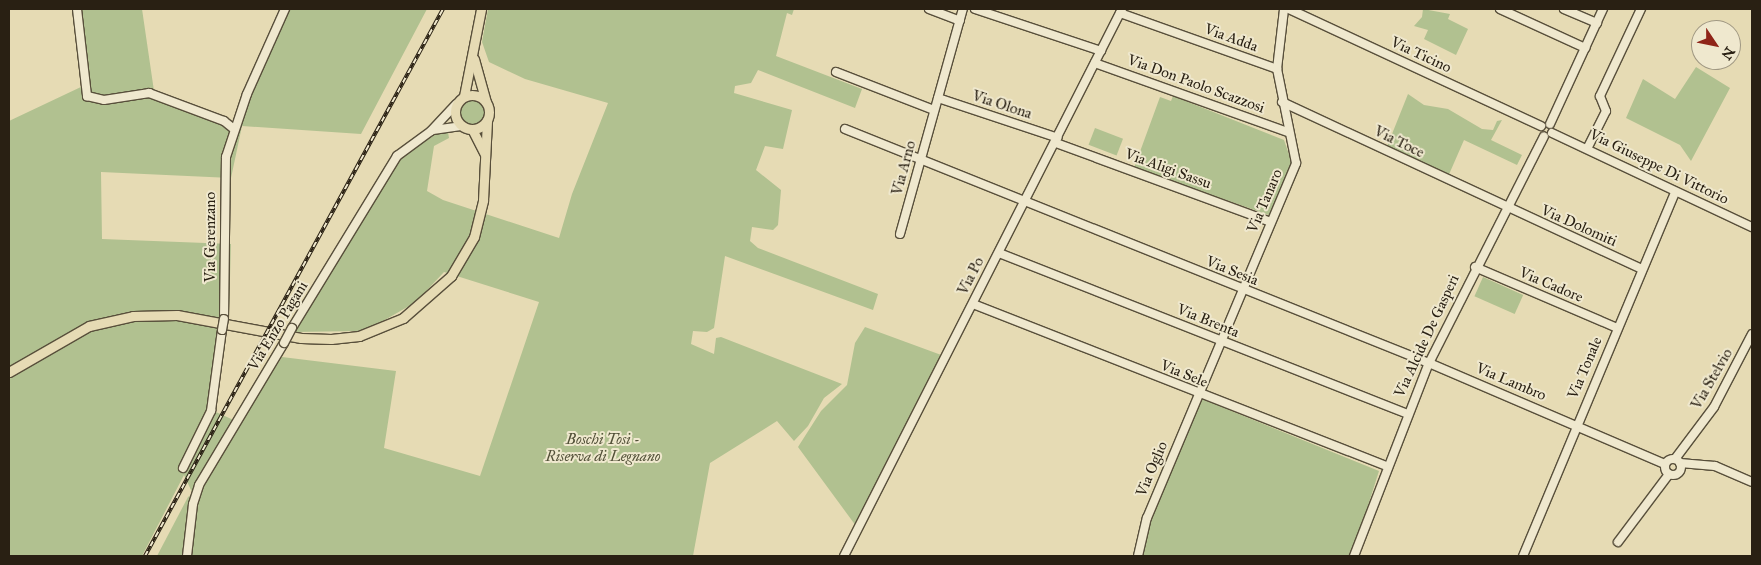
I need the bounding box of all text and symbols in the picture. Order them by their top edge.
street label: Via Adda [1202,20,1260,56]
north arrow [1691,20,1741,70]
street label: Via Ticino [1388,33,1454,77]
text: N [1718,43,1738,63]
street label: Via Don Paolo Scazzosi [1125,51,1267,117]
street label: Via Olona [970,87,1034,123]
street label: Via Toce [1371,122,1427,162]
street label: Via Giuseppe Di Vittorio [1586,125,1732,209]
street label: Via Arno [888,139,920,197]
street label: Via Aligi Sassu [1122,145,1214,193]
street label: Via Tanaro [1244,166,1286,236]
street label: Via Gerenzano [202,192,220,282]
street label: Via Dolomiti [1538,201,1620,251]
street label: Via Sesia [1203,252,1261,290]
street label: Via Po [954,254,988,298]
street label: Via Cadore [1516,264,1586,306]
street label: Via Alcide De Gasperi [1391,272,1463,400]
street label: Via Enzo Pagani [244,278,312,374]
street label: Via Brenta [1174,300,1242,342]
street label: Via Tonale [1564,334,1606,402]
street label: Via Stelvio [1687,345,1737,413]
street label: Via Sele [1158,356,1210,392]
street label: Via Lambro [1473,359,1549,405]
park label: Boschi Tosi - Riserva di Legnano [545,430,661,465]
street label: Via Oglio [1132,439,1172,499]

